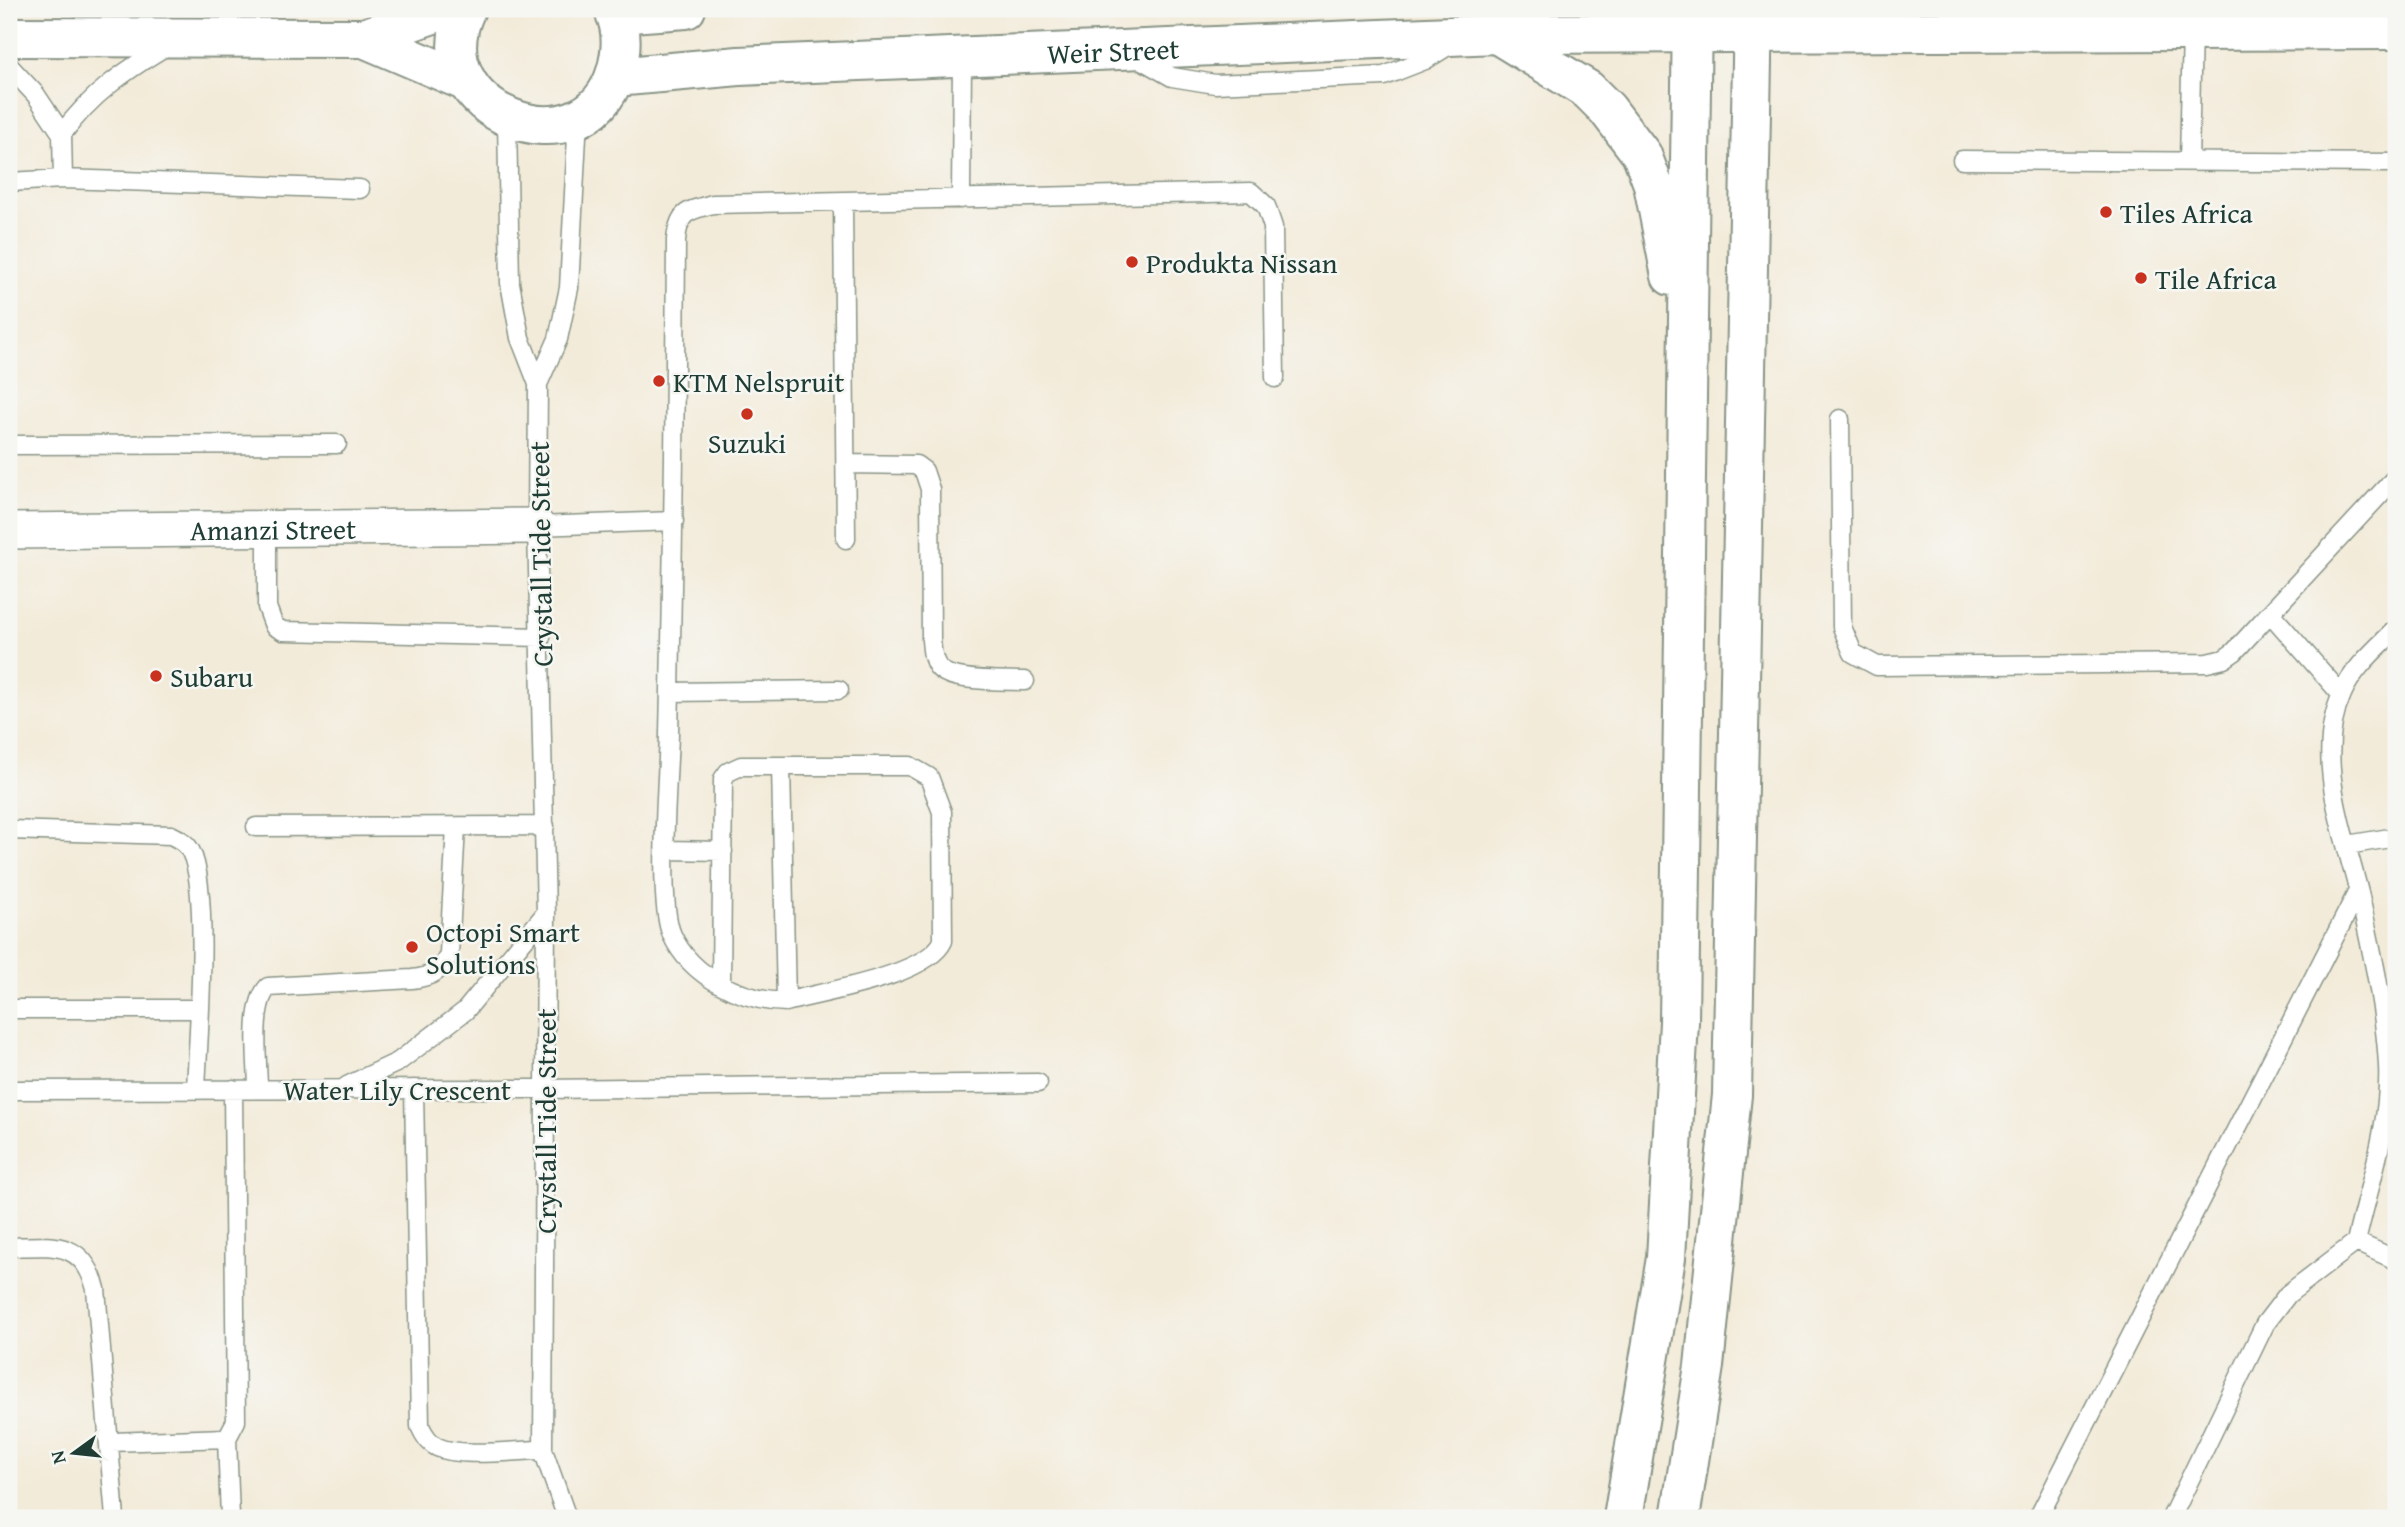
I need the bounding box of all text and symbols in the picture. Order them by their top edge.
street label: Weir Street [1046,27,1180,73]
place label: Tiles Africa [2120,192,2254,233]
marker: Tiles Africa [2098,204,2114,220]
place label: Produkta Nissan [1146,242,1338,283]
marker: Produkta Nissan [1124,254,1140,270]
place label: Tile Africa [2155,258,2278,299]
marker: Tile Africa [2133,270,2149,286]
place label: KTM Nelspruit [673,361,844,402]
marker: KTM Nelspruit [651,373,667,389]
marker: Suzuki [739,406,755,422]
place label: Suzuki [708,422,786,463]
street label: Crystall Tide Street [518,441,562,667]
street label: Amanzi Street [190,507,356,550]
place label: Subaru [170,656,253,697]
marker: Subaru [148,668,164,684]
place label: Octopi Smart Solutions [426,911,580,984]
marker: Octopi Smart Solutions [404,939,420,955]
street label: Crystall Tide Street [525,1008,566,1234]
street label: Water Lily Crescent [283,1069,511,1110]
north arrow [38,1418,108,1488]
text: N [42,1447,73,1467]

